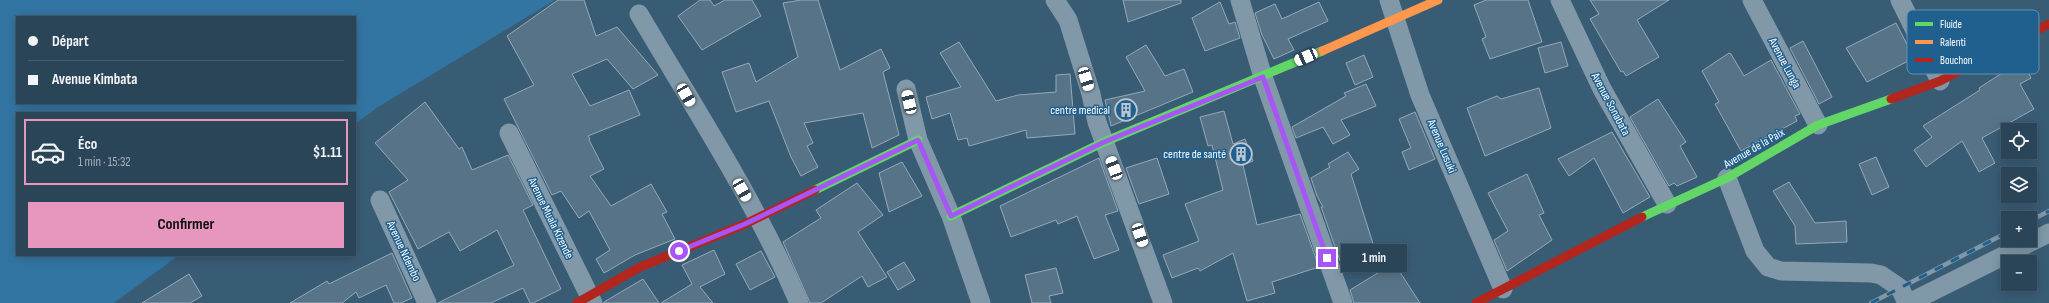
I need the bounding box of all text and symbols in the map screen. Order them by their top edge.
legend [1907,10,2039,74]
text: Fluide [1940,18,1962,31]
text: Départ [52,32,89,51]
street label: Avenue Lunga [1765,35,1804,91]
text: Ralenti [1940,36,1966,49]
car [1293,47,1319,67]
text: Bouchon [1940,54,1973,67]
car [1077,66,1095,92]
street label: Avenue Sonabata [1587,69,1634,139]
text: Avenue Kimbata [52,70,137,89]
car [675,82,697,108]
car [900,89,918,115]
building icon: centre medical [1113,97,1139,123]
place label: centre medical [1050,103,1110,118]
street label: Avenue Lusuki [1423,116,1460,175]
map controls [2001,123,2037,291]
button: locate [2001,123,2037,159]
street label: Avenue de la Paix [1720,125,1788,172]
icon: car [30,134,66,170]
text: Éco [78,135,97,154]
building icon: centre de santé [1228,141,1254,167]
text: $1.11 [313,143,342,162]
place label: centre de santé [1163,147,1226,162]
text: 1 min · 15:32 [78,154,131,170]
car [1104,155,1124,181]
button: layers [2001,167,2037,203]
street label: Avenue Muala Kizende [524,174,577,261]
car [731,177,753,203]
button: Confirmer [28,202,344,248]
button: + [2001,211,2037,247]
street label: Avenue Ndembo [383,218,424,284]
car [1130,222,1150,248]
route start [670,242,688,260]
callout: 1 min [1341,244,1407,272]
route end [1318,249,1336,267]
text: 1 min [1362,250,1386,266]
button: − [2001,255,2037,291]

